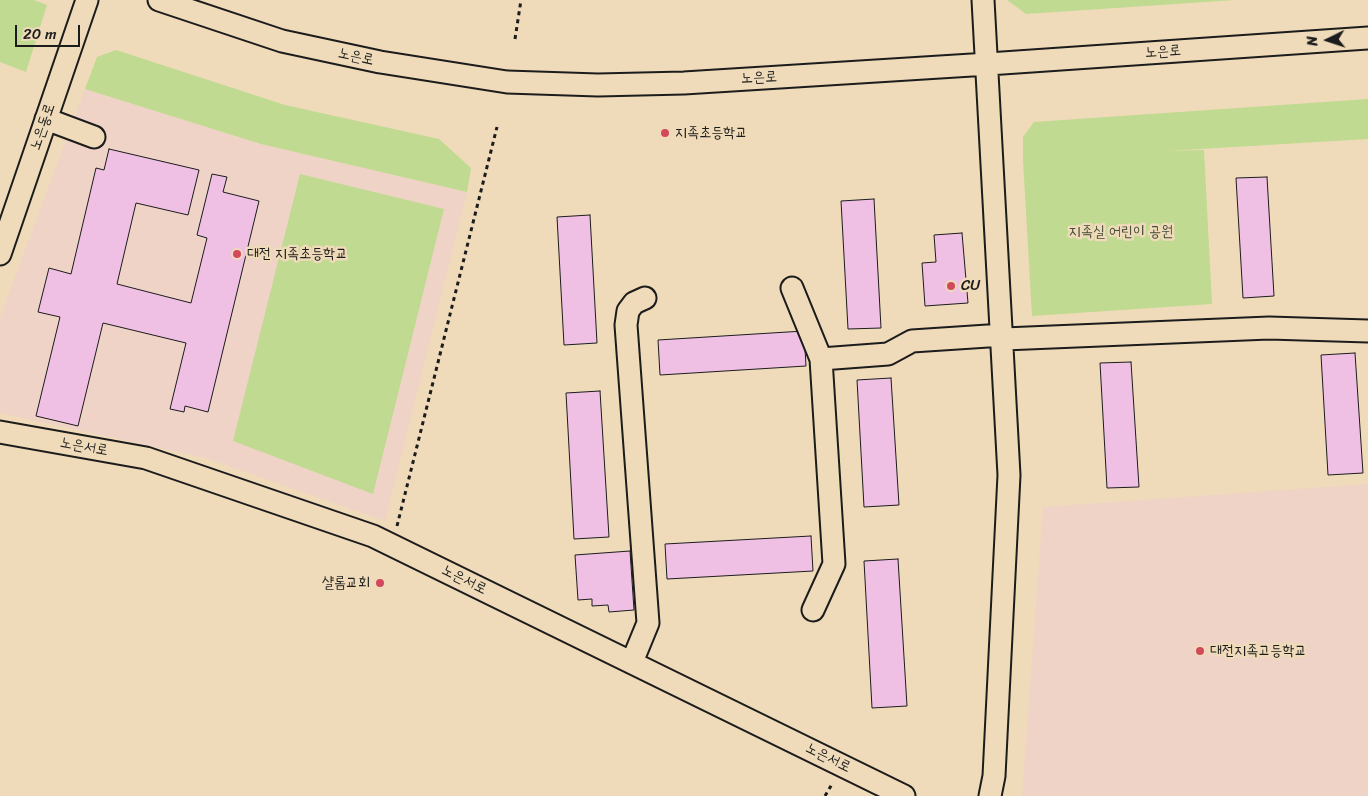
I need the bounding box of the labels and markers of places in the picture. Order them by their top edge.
place label: 지족초등학교 [675,124,747,142]
marker: 지족초등학교 [659,127,671,139]
place label: 대전 지족초등학교 [247,245,347,263]
marker: 대전 지족초등학교 [231,248,243,260]
place label: CU [961,277,980,295]
marker: CU [945,280,957,292]
place label: 샬롬교회 [322,574,370,592]
marker: 샬롬교회 [374,577,386,589]
place label: 대전지족고등학교 [1210,642,1307,660]
marker: 대전지족고등학교 [1194,645,1206,657]

